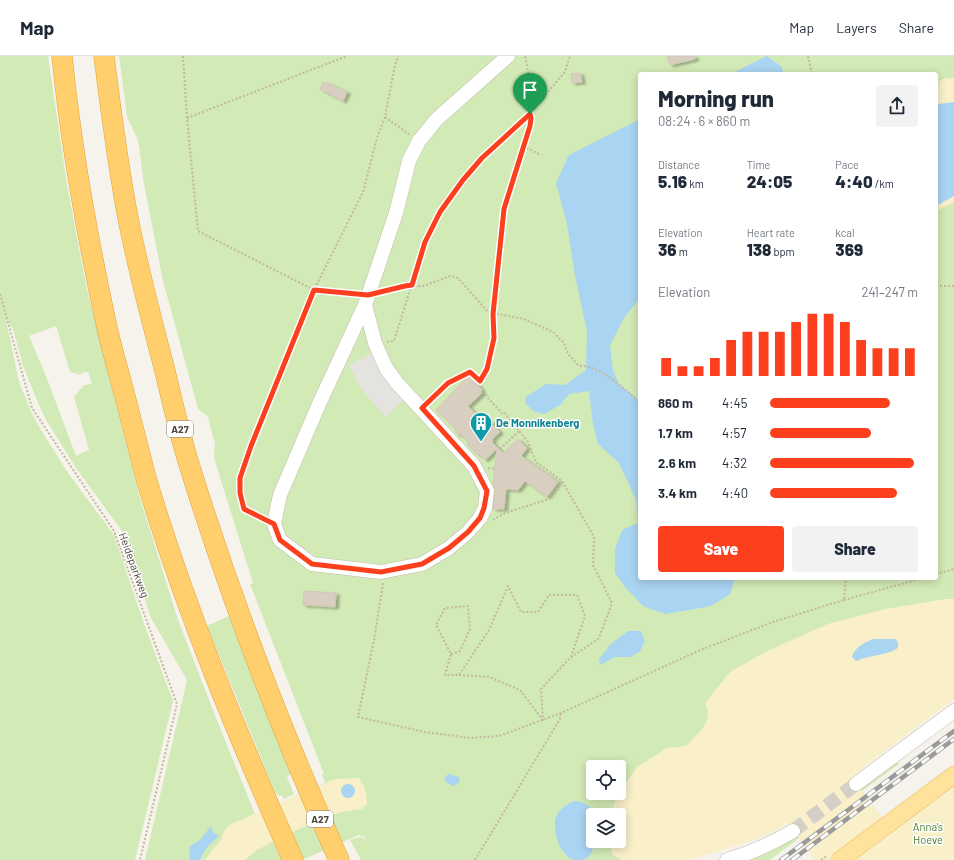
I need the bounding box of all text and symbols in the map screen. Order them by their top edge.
text: Map [20,16,54,39]
text: Map [789,19,814,36]
text: Layers [836,19,877,36]
text: Share [899,19,934,36]
pin [513,73,547,114]
icon: arrive [519,79,541,101]
text: Morning run [658,85,774,111]
button: share [876,85,918,127]
text: 08:24 · 6 × 860 m [658,113,750,129]
text: Distance [658,158,700,171]
text: Time [747,158,770,171]
text: Pace [835,158,859,171]
text: 5.16 [658,171,687,191]
text: 24:05 [747,171,792,191]
text: 4:40 [835,171,873,191]
text: km [687,177,704,190]
text: /km [873,177,894,190]
text: Elevation [658,226,702,239]
text: Heart rate [747,226,795,239]
text: kcal [835,226,855,239]
text: 36 [658,239,677,259]
text: 138 [747,239,771,259]
text: 369 [835,239,863,259]
text: m [677,245,688,258]
text: bpm [771,245,795,258]
text: Elevation [658,284,710,300]
text: 241–247 m [861,284,918,300]
text: 860 m [658,395,693,411]
text: 4:45 [722,395,747,411]
building icon: De Monnikenberg [468,410,494,443]
place label: De Monnikenberg [496,416,579,429]
road number: A27 [167,421,193,437]
text: 1.7 km [658,425,693,441]
text: 4:57 [722,425,746,441]
text: 2.6 km [658,455,696,471]
text: 4:32 [722,455,747,471]
text: 3.4 km [658,485,697,501]
text: 4:40 [722,485,748,501]
button: Save [658,526,784,572]
button: Share [792,526,918,572]
street label: Heideparkweg [117,530,152,599]
map controls [586,760,626,848]
button: locate [586,760,626,800]
button: layers [586,808,626,848]
road number: A27 [307,811,333,827]
park label: Anna's Hoeve [913,820,943,846]

